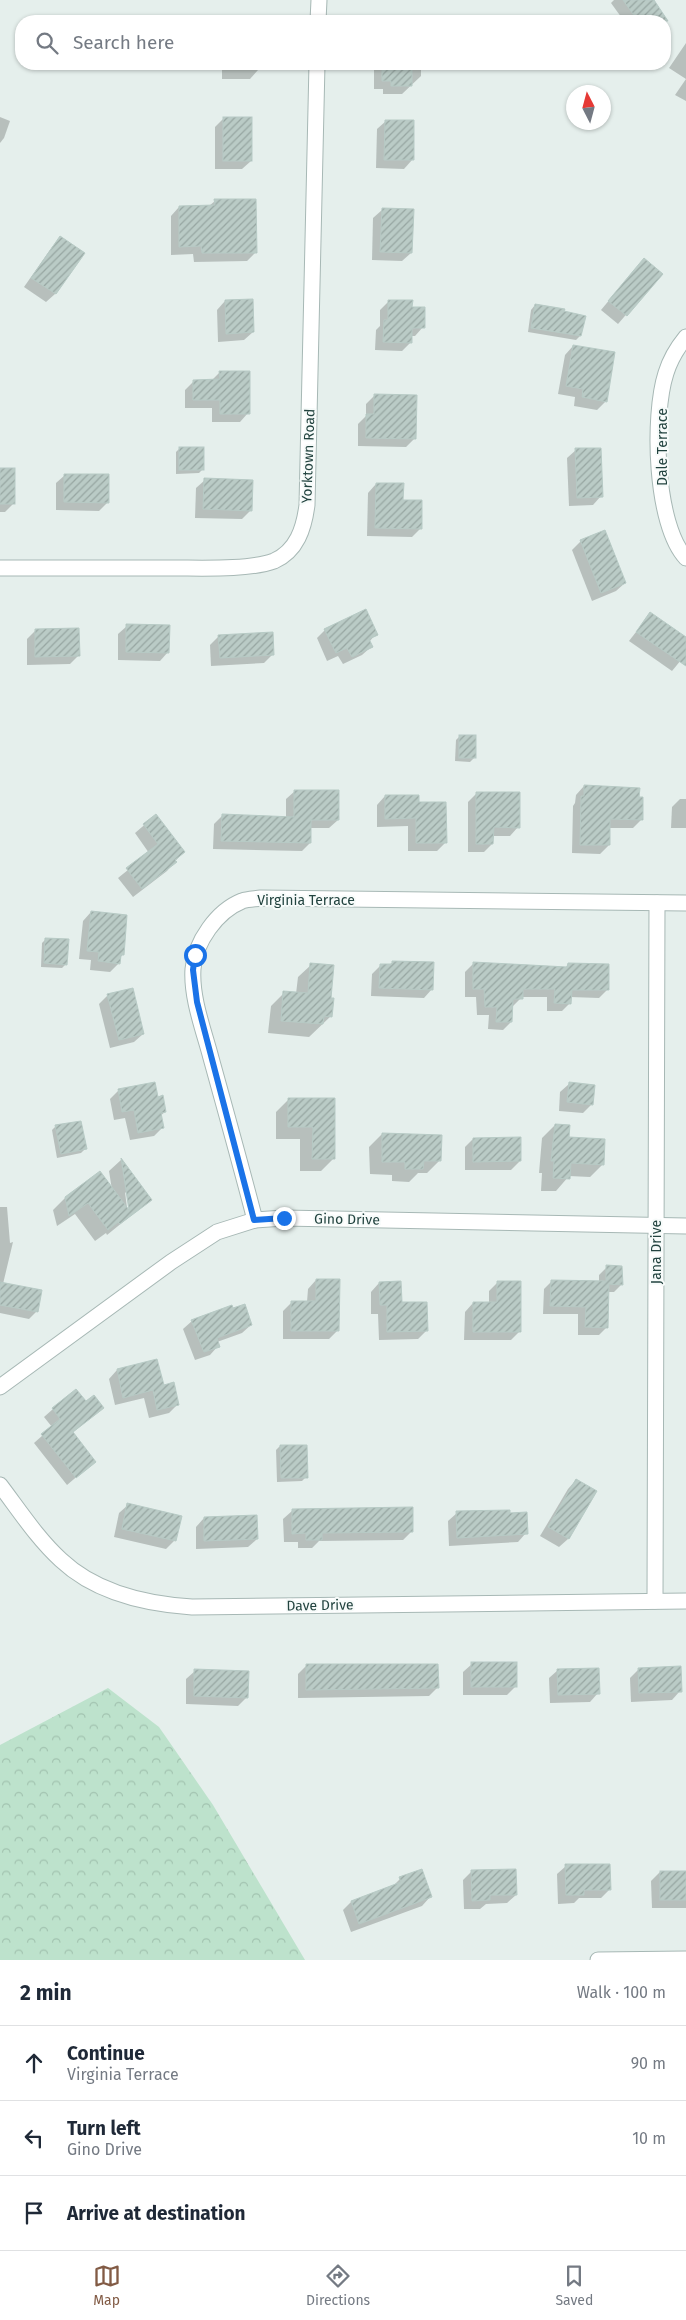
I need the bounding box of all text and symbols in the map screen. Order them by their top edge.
search box [15,15,671,70]
icon: search [33,29,61,57]
text: Search here [73,31,174,54]
north arrow [566,85,611,130]
street label: Yorktown Road [298,408,319,504]
street label: Dale Terrace [654,408,671,486]
street label: Virginia Terrace [257,892,355,909]
route start [184,944,207,967]
route end [273,1207,296,1230]
street label: Gino Drive [314,1210,380,1229]
street label: Jana Drive [648,1220,665,1284]
street label: Dave Drive [286,1596,354,1615]
text: 2 min [20,1980,72,2006]
text: Walk · 100 m [577,1983,666,2002]
text: Continue [67,2042,145,2065]
icon: ahead [20,2049,48,2077]
text: 90 m [631,2054,666,2073]
text: Virginia Terrace [67,2065,179,2084]
text: Turn left [67,2117,141,2140]
icon: left [20,2124,48,2152]
text: 10 m [632,2129,666,2148]
text: Gino Drive [67,2140,142,2159]
icon: arrive [20,2199,48,2227]
text: Arrive at destination [67,2202,246,2225]
tab: Map [93,2262,121,2309]
tab: Directions [306,2262,370,2309]
tab: Saved [555,2262,593,2309]

